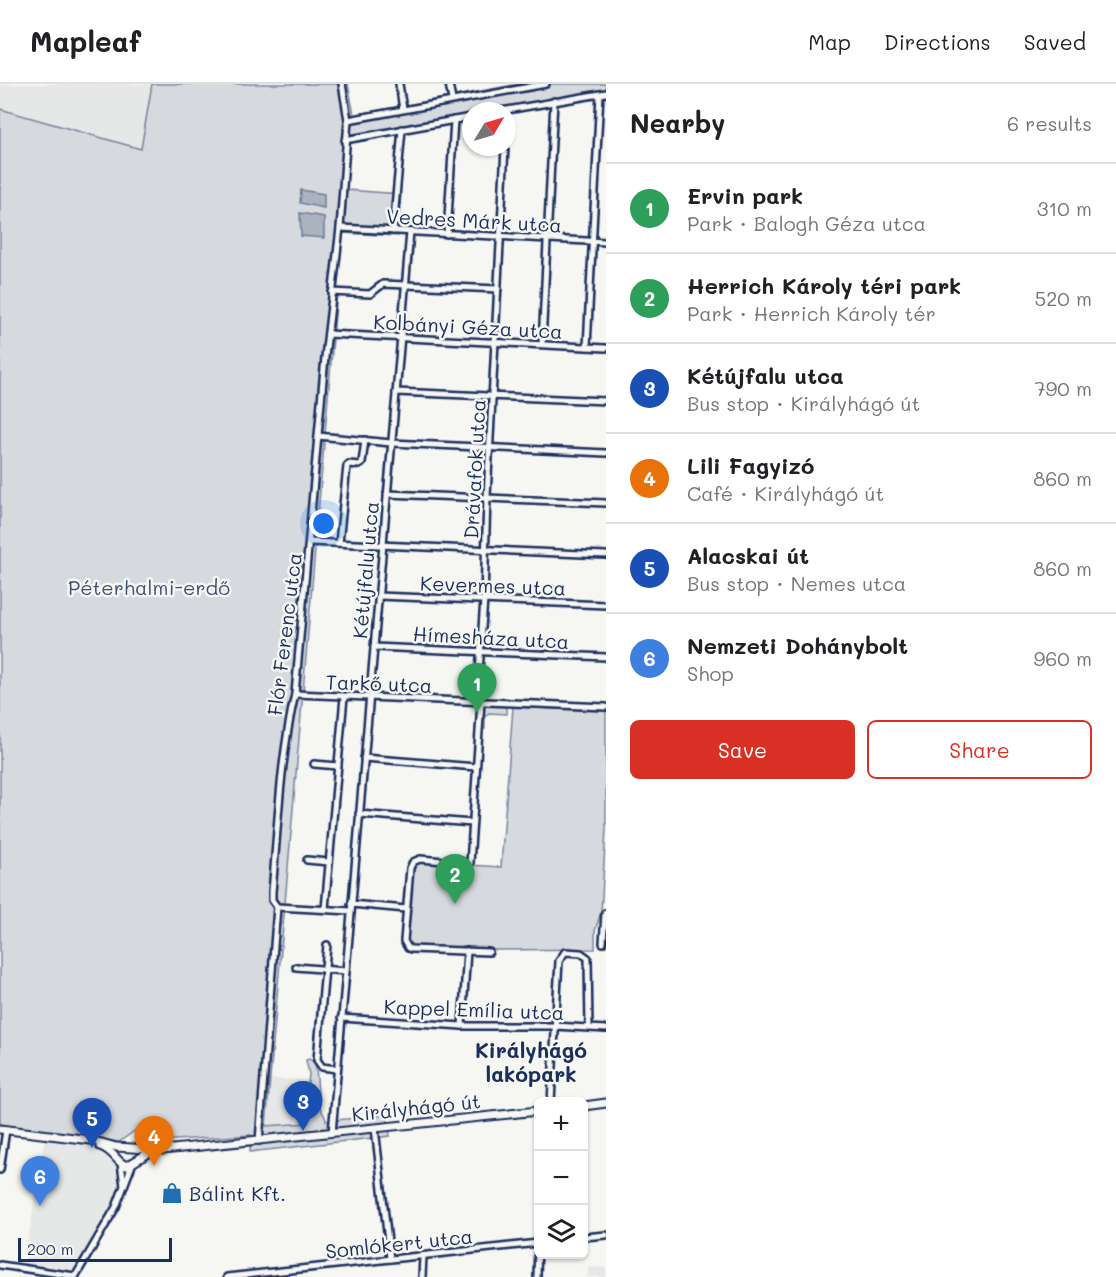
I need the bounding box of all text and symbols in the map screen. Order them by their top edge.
text: Mapleaf [30,23,141,59]
text: Map [808,28,851,55]
text: Directions [884,28,991,55]
text: Saved [1024,28,1086,55]
north arrow [462,102,516,156]
text: Nearby [630,106,725,140]
text: 6 results [1007,110,1092,136]
text: Ervin park [687,181,803,210]
text: 1 [645,195,654,221]
text: 310 m [1037,195,1092,221]
street label: Vedres Márk utca [385,202,563,238]
text: Park · Balogh Géza utca [687,210,926,236]
text: Herrich Károly téri park [687,271,961,300]
text: 2 [644,285,655,311]
text: 520 m [1035,285,1092,311]
text: Park · Herrich Károly tér [687,300,936,326]
street label: Kolbányi Géza utca [373,308,563,344]
text: Kétújfalu utca [687,361,844,390]
text: 3 [644,375,656,401]
text: 790 m [1034,375,1092,401]
text: Bus stop · Királyhágó út [687,390,920,416]
street label: Drávafok utca [457,398,491,540]
text: Lili Fagyizó [687,451,814,480]
text: 4 [643,465,656,491]
text: 860 m [1033,465,1092,491]
text: Café · Királyhágó út [687,480,884,506]
street label: Kétújfalu utca [346,500,384,640]
your location [309,509,338,538]
text: Alacskai út [687,541,809,570]
street label: Flór Ferenc utca [261,551,307,717]
text: 5 [644,555,655,581]
text: 860 m [1033,555,1092,581]
street label: Kevermes utca [420,569,566,601]
text: Bus stop · Nemes utca [687,570,906,596]
park label: Péterhalmi-erdő [68,574,230,600]
street label: Hímesháza utca [412,620,570,654]
text: Nemzeti Dohánybolt [687,631,908,660]
text: 6 [643,645,656,671]
text: 960 m [1033,645,1092,671]
text: Shop [687,660,734,686]
pin: 1 [458,664,496,713]
street label: Tarkő utca [325,668,433,698]
button: Save [630,720,855,779]
button: Share [867,720,1092,779]
pin: 2 [436,854,474,904]
street label: Kappel Emília utca [383,993,565,1025]
district label: Királyhágó lakópark [475,1036,587,1087]
pin: 3 [284,1082,322,1131]
street label: Királyhágó út [350,1087,482,1127]
map controls [534,1097,588,1259]
button: + [534,1097,588,1151]
pin: 5 [72,1098,112,1148]
pin: 4 [134,1116,174,1166]
button: − [534,1151,588,1205]
pin: 6 [20,1156,60,1206]
place label: Bálint Kft. [189,1180,286,1206]
shop icon: Bálint Kft. [160,1181,184,1205]
button: layers [534,1205,588,1259]
street label: Somlókert utca [324,1222,474,1264]
scale bar [18,1235,172,1262]
text: 200 m [27,1238,74,1259]

